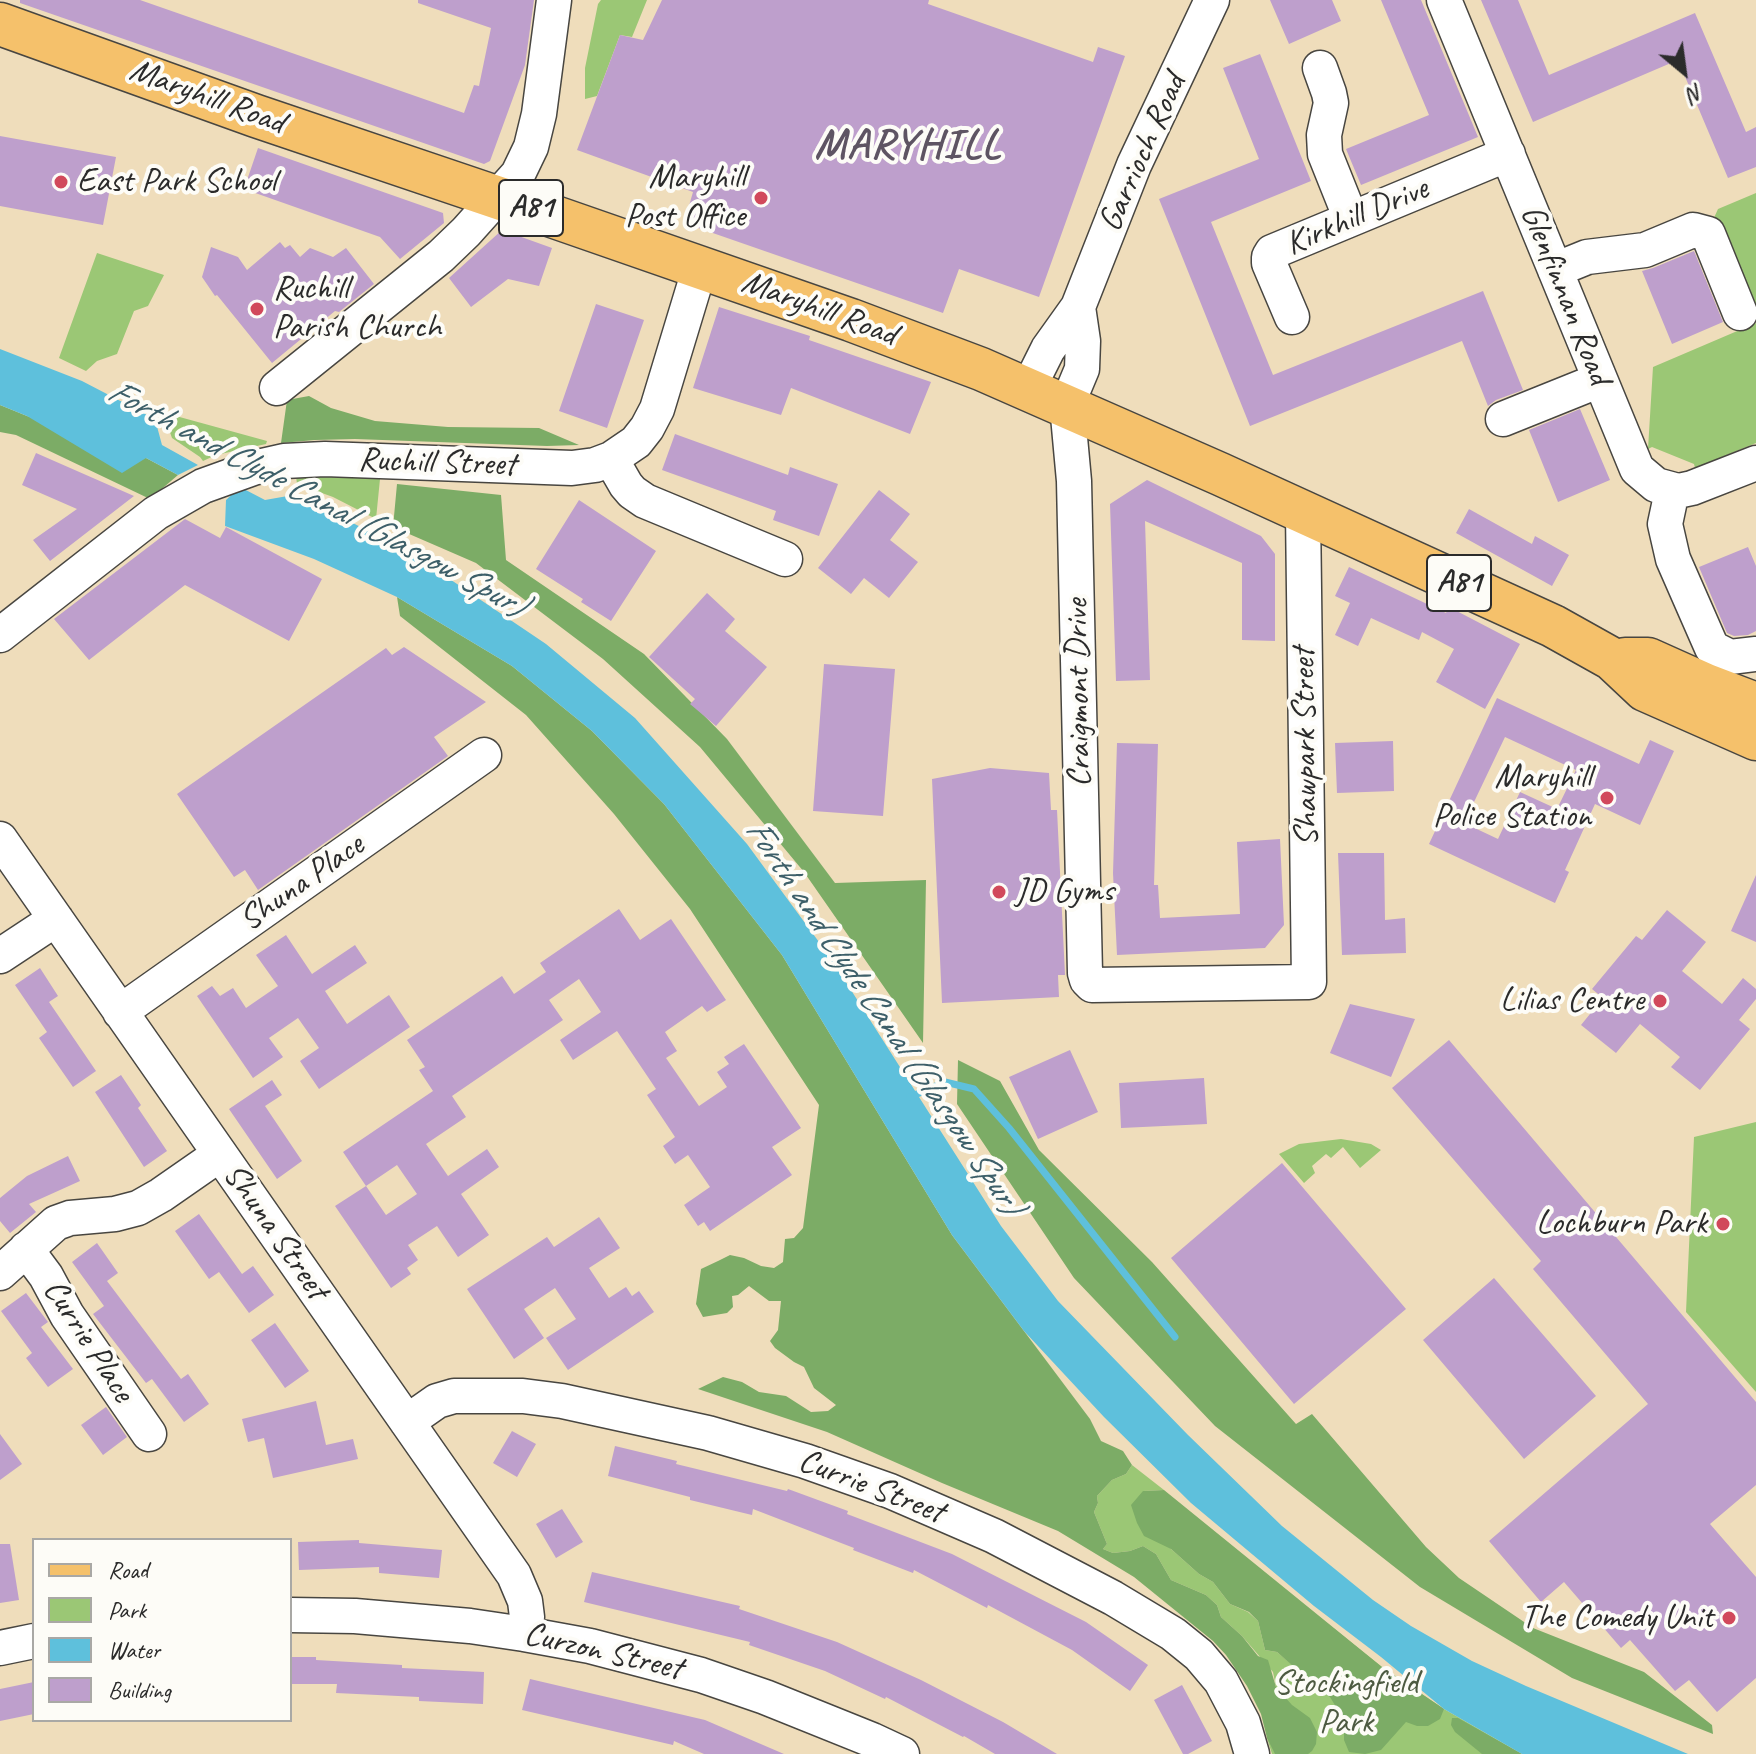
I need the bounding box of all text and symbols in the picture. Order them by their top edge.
north arrow [1644,32,1724,112]
street label: Maryhill Road [124,50,290,144]
street label: Garrioch Road [1090,68,1196,238]
text: N [1683,77,1708,109]
district label: MARYHILL [817,121,999,171]
place label: Maryhill Post Office [625,158,745,238]
place label: East Park School [77,162,276,202]
street label: Kirkhill Drive [1280,169,1434,265]
marker: East Park School [52,173,70,191]
road number: A81 [499,180,563,236]
marker: Maryhill Post Office [752,189,770,207]
street label: Glenfinnan Road [1511,200,1619,390]
street label: Maryhill Road [736,262,902,356]
place label: Ruchill Parish Church [273,269,441,348]
marker: Ruchill Parish Church [248,300,266,318]
water label: Forth and Clyde Canal (Glasgow Spur) [100,370,532,628]
street label: Ruchill Street [358,440,516,486]
road number: A81 [1427,555,1491,611]
street label: Craigmont Drive [1057,599,1101,787]
street label: Shawpark Street [1284,647,1328,847]
place label: Maryhill Police Station [1433,758,1591,838]
marker: Maryhill Police Station [1598,789,1616,807]
water label: Forth and Clyde Canal (Glasgow Spur) [735,811,1031,1223]
street label: Shuna Place [232,825,372,941]
place label: JD Gyms [1015,872,1114,912]
marker: JD Gyms [990,883,1008,901]
place label: Lilias Centre [1500,981,1644,1021]
marker: Lilias Centre [1651,992,1669,1010]
street label: Shuna Street [213,1156,337,1308]
place label: Lochburn Park [1536,1204,1707,1244]
marker: Lochburn Park [1714,1215,1732,1233]
street label: Currie Place [33,1272,143,1410]
street label: Currie Street [793,1441,949,1533]
legend [32,1538,292,1722]
text: Road [108,1555,148,1585]
text: Park [108,1595,146,1625]
place label: The Comedy Unit [1521,1598,1713,1638]
marker: The Comedy Unit [1720,1609,1738,1627]
street label: Curzon Street [520,1614,686,1690]
text: Water [108,1635,160,1665]
park label: Stockingfield Park [1274,1664,1418,1744]
text: Building [108,1675,171,1705]

